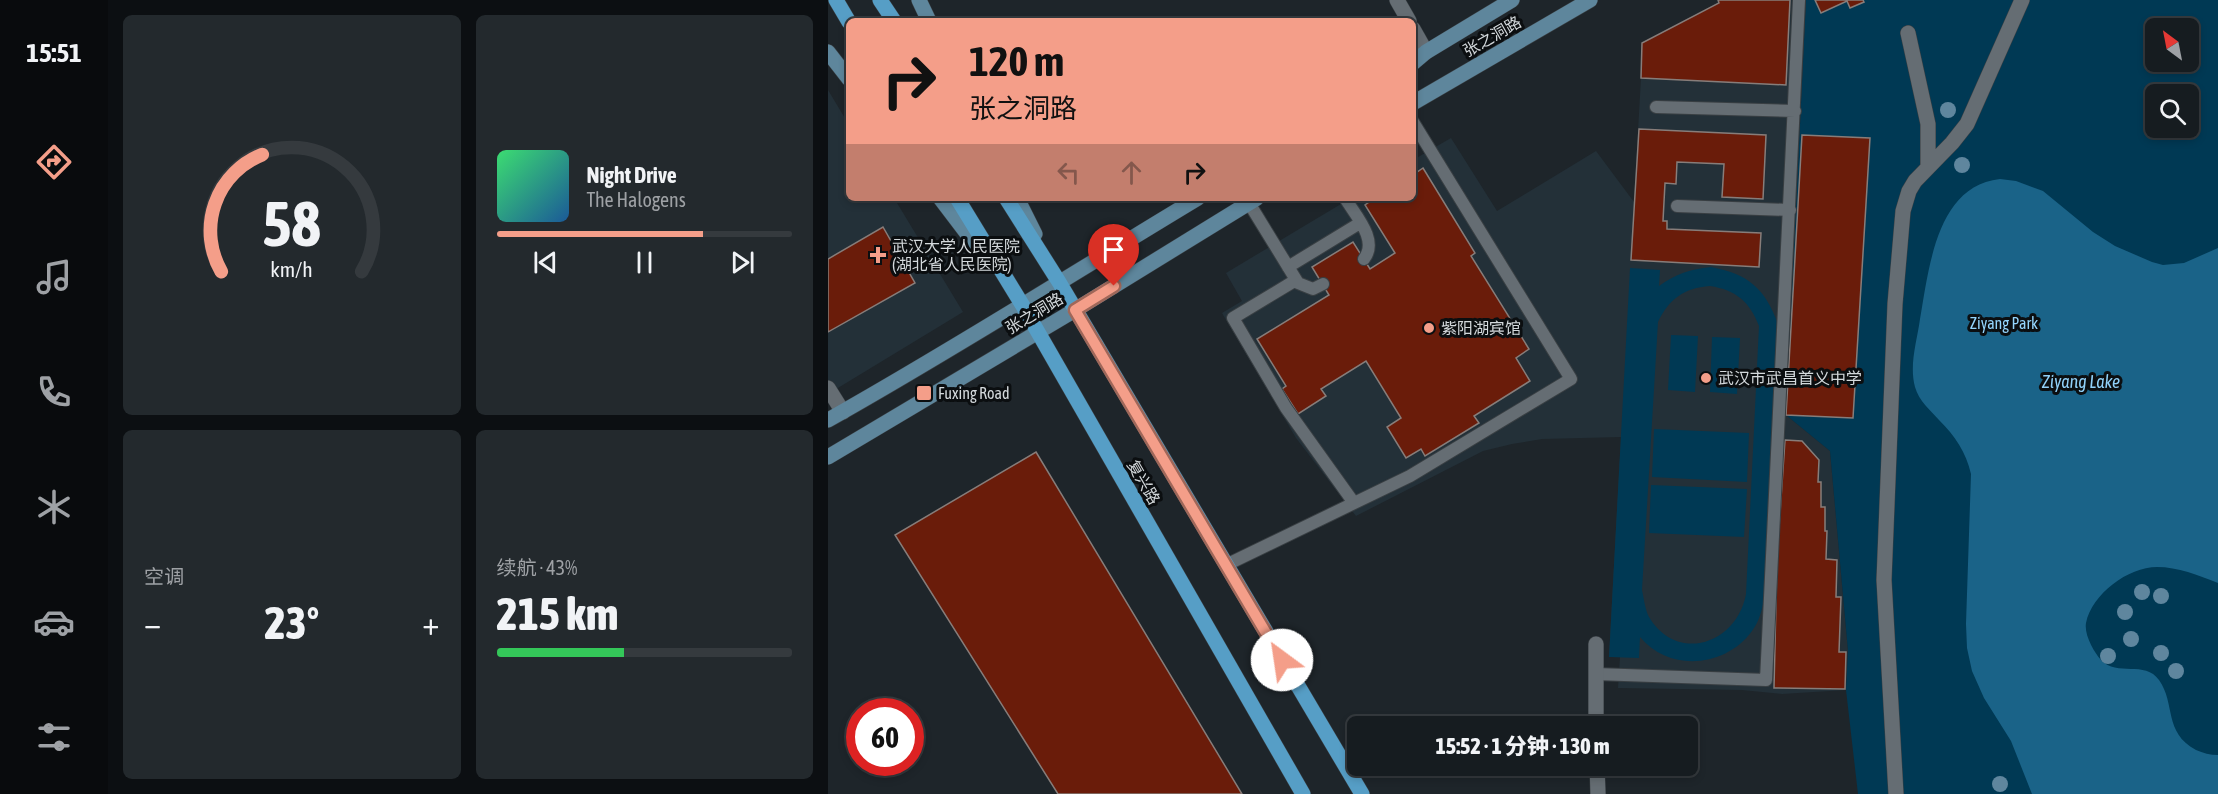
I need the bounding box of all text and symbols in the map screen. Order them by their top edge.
street label: 张之洞路 [1460,12,1524,60]
north arrow [2145,18,2199,72]
map controls [2145,18,2199,138]
text: 15:51 [26,37,82,68]
text: 120 m [969,37,1064,85]
icon: right [870,42,948,120]
button: search [2145,84,2199,138]
text: 张之洞路 [969,93,1077,124]
icon: directions [33,141,75,183]
icon: left [1052,156,1085,189]
icon: ahead [1115,156,1148,189]
icon: right [1178,156,1211,189]
text: Night Drive [587,162,677,188]
text: 58 [262,188,321,259]
text: The Halogens [587,188,686,211]
pin [1088,224,1139,286]
icon: arrive [1097,233,1130,266]
place label: 武汉大学人民医院 (湖北省人民医院) [892,237,1020,274]
icon: previous [529,246,562,279]
icon: pause [628,246,661,279]
icon: next [726,246,759,279]
marker: 武汉大学人民医院 (湖北省人民医院) [869,246,887,264]
icon: music [33,256,75,298]
text: km/h [270,257,313,282]
street label: 张之洞路 [1002,289,1066,337]
park label: Ziyang Park [1970,314,2038,333]
place label: 紫阳湖宾馆 [1441,319,1521,337]
marker: 紫阳湖宾馆 [1422,321,1436,335]
place label: 武汉市武昌首义中学 [1718,369,1862,387]
icon: phone [33,371,75,413]
marker: 武汉市武昌首义中学 [1699,371,1713,385]
water label: Ziyang Lake [2042,371,2120,392]
marker: Fuxing Road [915,384,933,402]
place label: Fuxing Road [938,384,1010,403]
street label: 复兴路 [1124,457,1164,507]
icon: climate [33,486,75,528]
text: 续航 · 43% [497,556,577,579]
text: 空调 [144,565,184,588]
text: 215 km [497,588,618,640]
text: 23° [264,597,319,649]
icon: car [33,601,75,643]
text: − [144,604,161,642]
text: + [422,604,439,642]
position arrow [1250,628,1314,692]
speed limit sign: 60 [846,698,924,776]
icon: filters [33,716,75,758]
text: 15:52 · 1 分钟 · 130 m [1436,733,1609,759]

